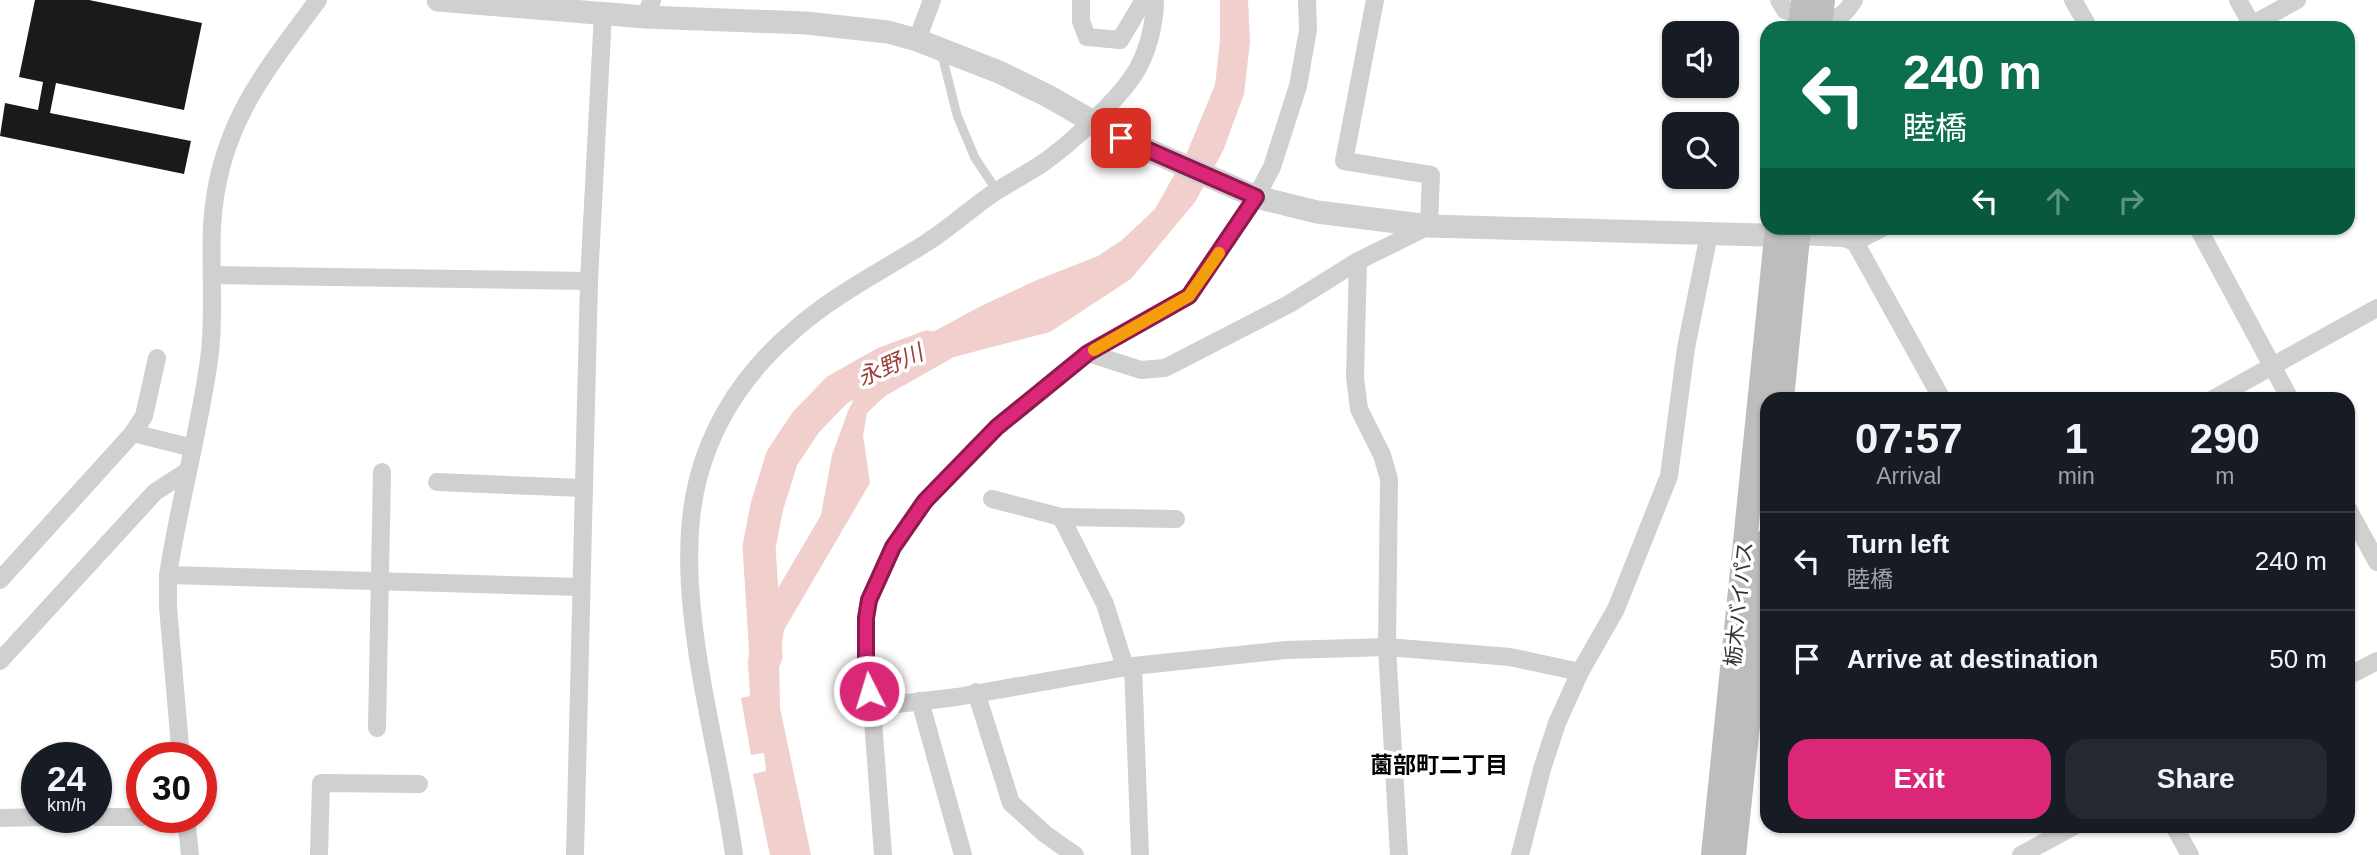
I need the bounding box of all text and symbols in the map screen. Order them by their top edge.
map controls [1662,21,1739,189]
button: sound [1662,21,1739,98]
text: 240 m [1903,45,2042,99]
icon: left [1788,49,1879,140]
pin [1091,108,1151,168]
text: 睦橋 [1903,110,1967,146]
button: search [1662,112,1739,189]
icon: arrive [1102,119,1140,157]
icon: left [1966,182,2004,220]
icon: ahead [2039,182,2077,220]
icon: right [2112,182,2150,220]
water label: 永野川 [853,338,930,391]
text: 07:57 [1855,415,1963,462]
text: 1 [2064,415,2088,462]
text: 290 [2190,415,2260,462]
text: Arrival [1876,463,1941,489]
text: min [2058,463,2095,489]
text: m [2215,463,2234,489]
text: Turn left [1847,529,1949,559]
street label: 栃木バイパス [1721,540,1757,668]
icon: left [1788,542,1826,580]
text: 240 m [2255,546,2327,576]
text: 睦橋 [1847,566,1893,592]
icon: arrive [1788,640,1826,678]
text: Arrive at destination [1847,644,2098,674]
text: 50 m [2269,644,2327,674]
position arrow [832,654,906,728]
button: Exit [1788,739,2051,819]
button: Share [2065,739,2327,819]
speed limit sign: 30 [126,742,217,833]
district label: 薗部町二丁目 [1370,752,1508,778]
text: 24 [47,759,86,798]
text: km/h [47,795,86,815]

